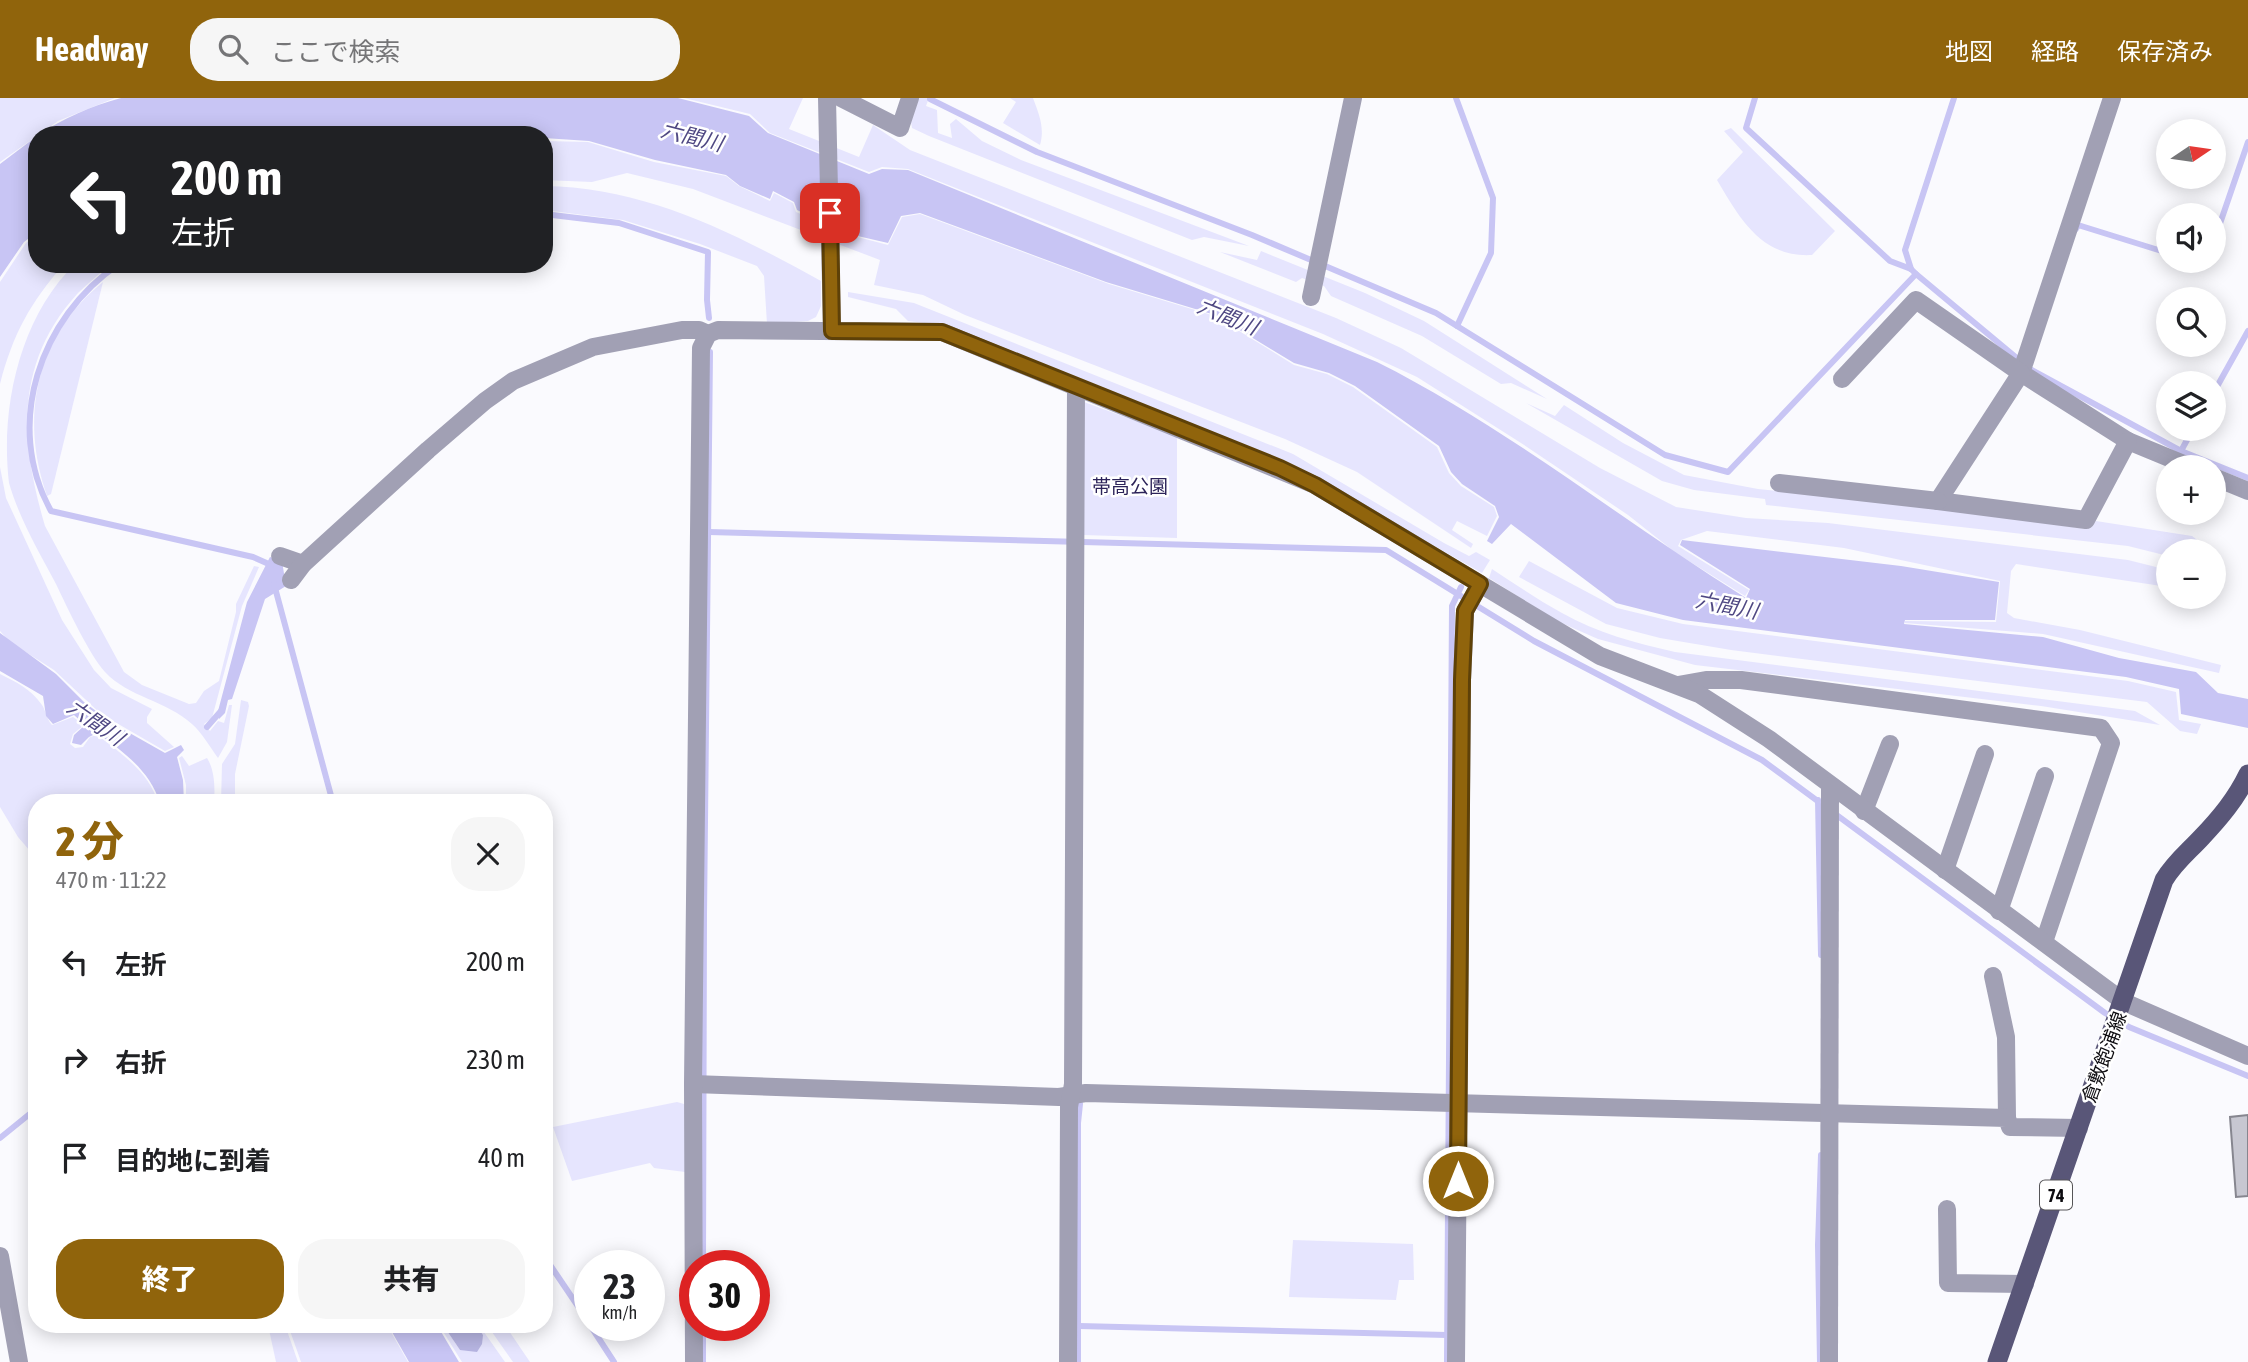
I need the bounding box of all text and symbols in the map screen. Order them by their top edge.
search box [190,18,680,81]
text: Headway [35,30,148,68]
icon: search [214,30,252,68]
text: ここで検索 [270,37,400,67]
text: 地図 [1945,38,1993,65]
text: 経路 [2031,38,2079,65]
text: 保存済み [2117,38,2213,65]
water label: 六間川 [659,117,727,156]
north arrow [2156,119,2226,189]
map controls [2156,119,2226,609]
text: 200 m [171,149,282,205]
icon: left [56,154,147,245]
pin [800,183,860,243]
icon: arrive [811,194,849,232]
button: sound [2156,203,2226,273]
text: 左折 [171,214,235,251]
button: search [2156,287,2226,357]
water label: 六間川 [1194,293,1264,340]
button: layers [2156,371,2226,441]
button: + [2156,455,2226,525]
park label: 帯高公園 [1092,475,1168,497]
button: − [2156,539,2226,609]
water label: 六間川 [1694,587,1762,623]
water label: 六間川 [63,694,130,751]
text: 2 分 [56,817,124,865]
button: close [451,817,525,891]
text: 470 m · 11:22 [56,867,167,893]
icon: left [56,943,94,981]
text: 200 m [466,947,525,977]
text: 左折 [115,950,167,980]
street label: 倉敷飽浦線 [2077,1009,2131,1105]
icon: right [56,1041,94,1079]
text: 230 m [466,1045,525,1075]
text: 右折 [115,1048,167,1078]
icon: arrive [56,1139,94,1177]
text: 40 m [478,1143,525,1173]
position arrow [1421,1144,1495,1218]
text: 目的地に到着 [115,1146,271,1176]
road number: 74 [2040,1180,2072,1210]
button: 終了 [56,1239,284,1319]
button: 共有 [298,1239,525,1319]
speed limit sign: 30 [679,1250,770,1341]
text: 23 [603,1266,636,1306]
text: km/h [602,1302,637,1323]

